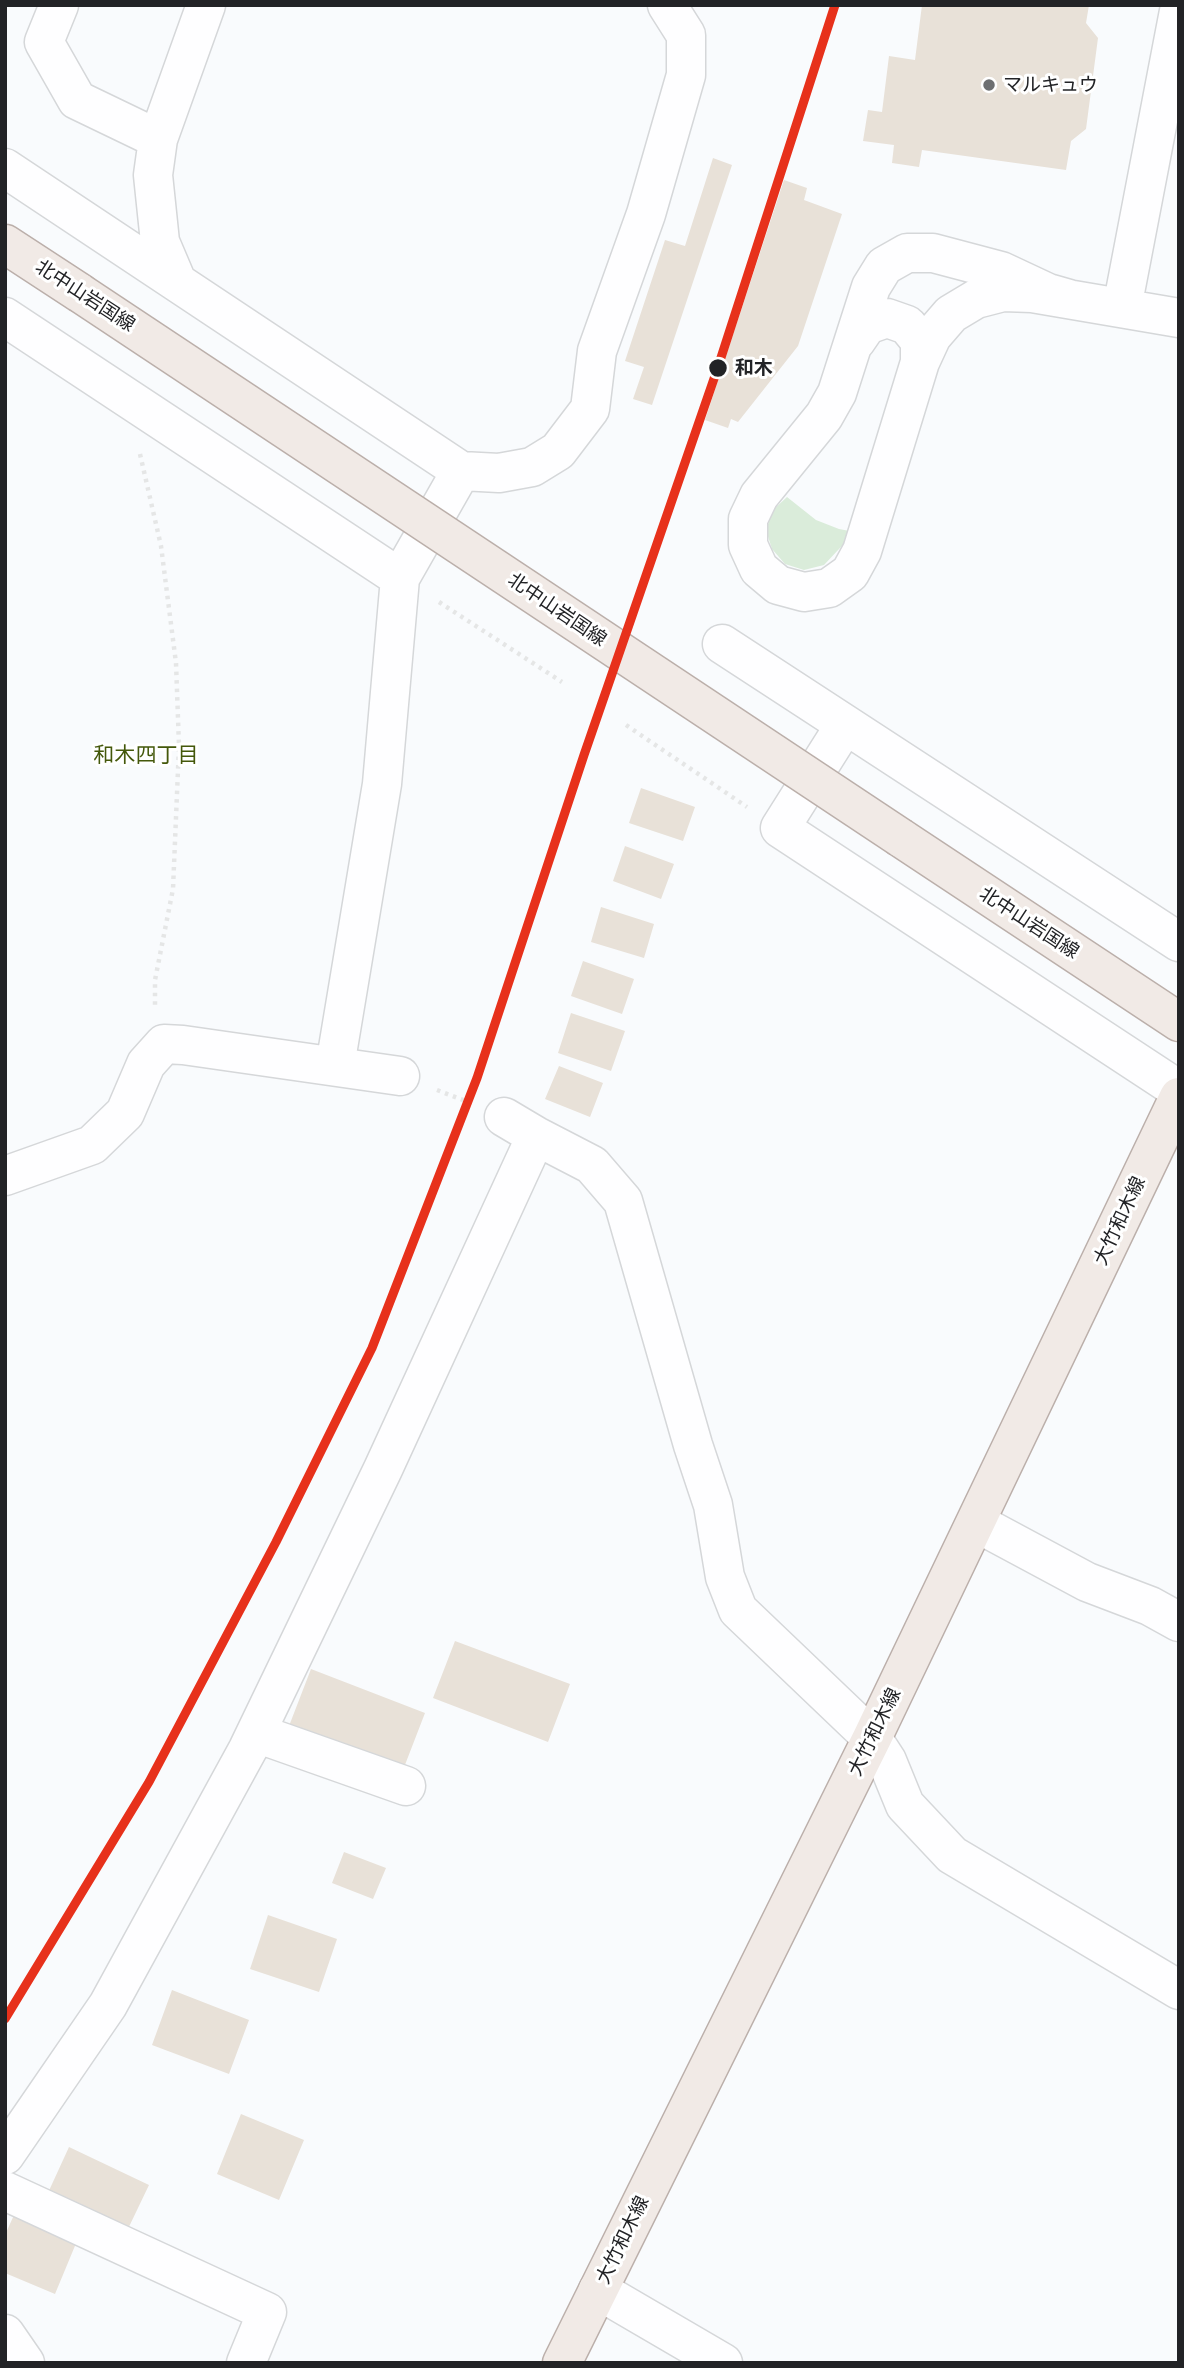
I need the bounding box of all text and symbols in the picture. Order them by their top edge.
place label: マルキュウ [1003,74,1098,96]
marker: マルキュウ [981,77,997,93]
street label: 北中山岩国線 [31,255,139,337]
marker: 和木 [707,357,729,379]
place label: 和木 [735,357,773,379]
street label: 北中山岩国線 [503,569,611,651]
district label: 和木四丁目 [94,743,198,769]
street label: 北中山岩国線 [975,882,1083,964]
street label: 大竹和木線 [1090,1173,1150,1269]
street label: 大竹和木線 [844,1684,906,1780]
street label: 大竹和木線 [592,2192,654,2288]

